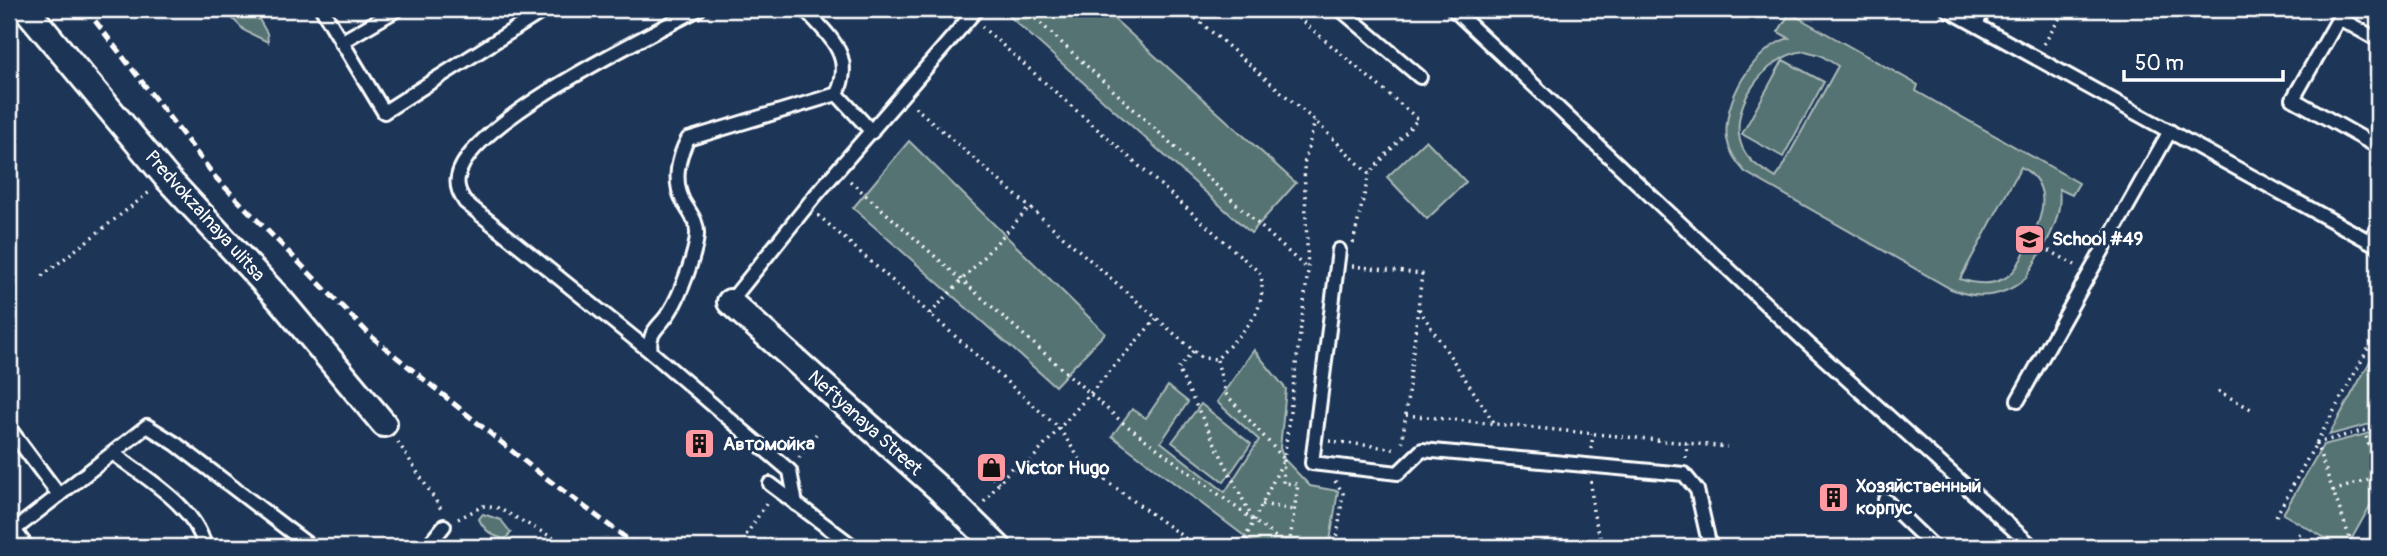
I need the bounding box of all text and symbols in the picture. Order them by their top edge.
scale bar [2124,38,2284,82]
text: 50 m [2135,50,2184,77]
street label: Predvokzalnaya ulitsa [140,145,270,287]
school or university icon: School #49 [2012,222,2046,256]
place label: School #49 [2052,227,2144,251]
street label: Neftyanaya Street [803,365,928,481]
building icon: Автомойка [683,427,717,461]
place label: Автомойка [723,432,815,456]
shop icon: Victor Hugo [975,451,1009,485]
place label: Victor Hugo [1015,456,1110,480]
place label: Хозяйственный корпус [1856,474,1981,520]
building icon: Хозяйственный корпус [1816,480,1850,514]

